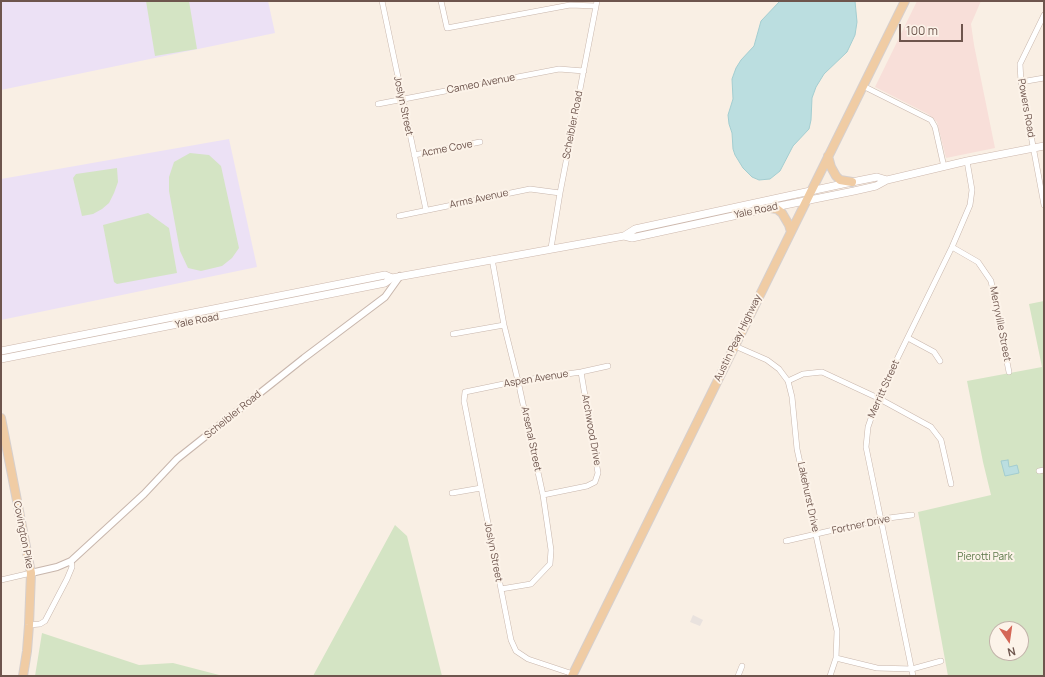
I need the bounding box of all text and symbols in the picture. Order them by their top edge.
scale bar [901,16,965,42]
text: 100 m [906,22,938,39]
street label: Cameo Avenue [446,72,516,96]
street label: Joslyn Street [391,75,415,137]
street label: Powers Road [1015,78,1037,138]
street label: Scheibler Road [561,90,585,160]
street label: Acme Cove [420,138,474,160]
street label: Arms Avenue [448,187,510,211]
street label: Yale Road [733,201,779,221]
street label: Merryville Street [987,286,1013,362]
street label: Austin Peay Highway [712,293,764,383]
street label: Yale Road [174,311,220,331]
street label: Merritt Street [866,358,902,420]
street label: Aspen Avenue [503,368,569,390]
street label: Scheibler Road [202,389,264,441]
street label: Archwood Drive [579,394,603,466]
street label: Arsenal Street [518,406,544,472]
street label: Lakehurst Drive [795,461,821,533]
street label: Covington Pike [11,500,35,570]
street label: Fortner Drive [831,513,891,537]
street label: Joslyn Street [481,521,505,583]
park label: Pierotti Park [957,551,1013,563]
north arrow [989,621,1029,661]
text: N [1006,644,1017,660]

